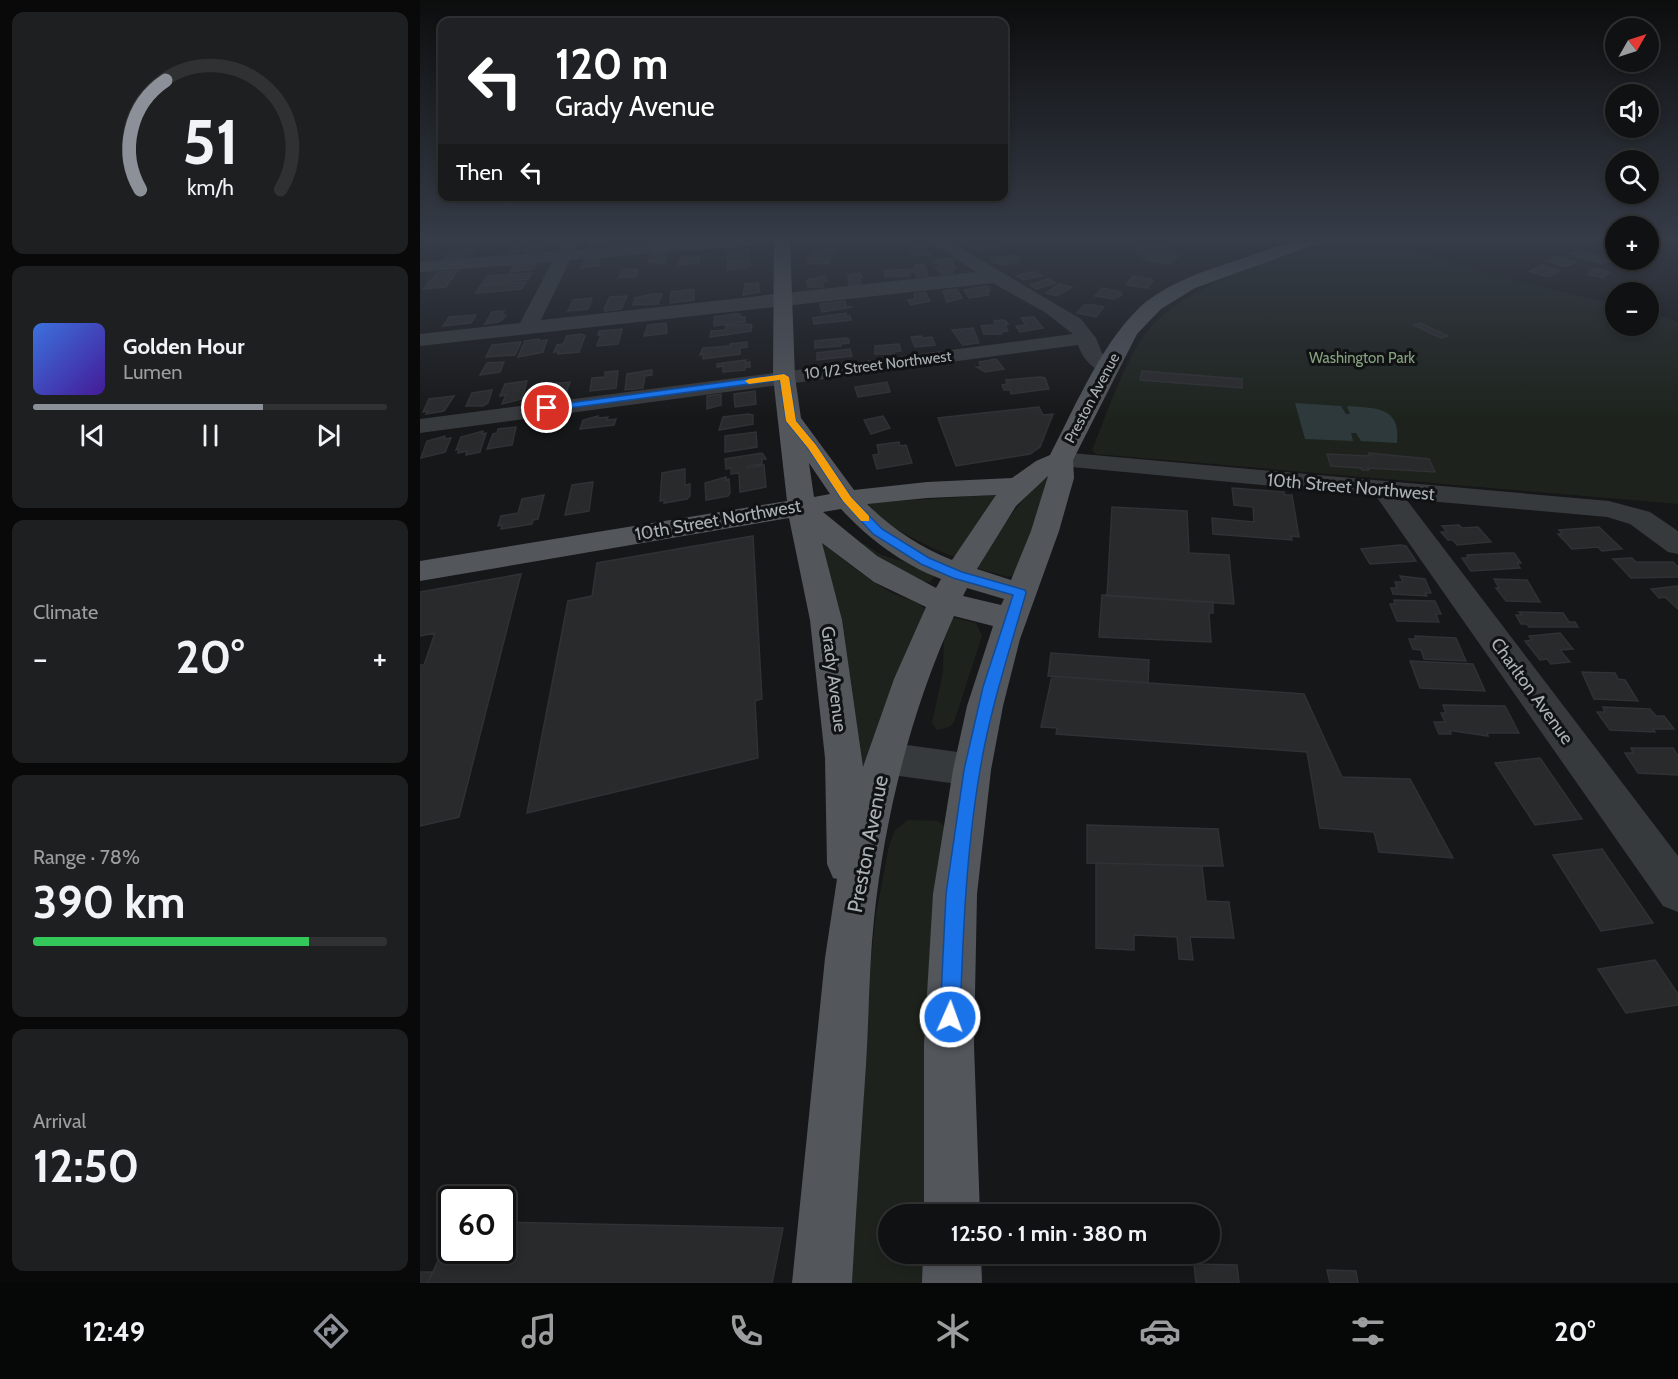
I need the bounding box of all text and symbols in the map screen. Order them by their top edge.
north arrow [1605,18,1659,72]
map controls [1605,18,1659,336]
text: 120 m [555,38,668,90]
icon: left [456,42,534,120]
button: sound [1605,84,1659,138]
text: Grady Avenue [555,90,715,123]
text: 51 [182,104,238,180]
button: search [1605,150,1659,204]
icon: left [515,156,548,189]
text: Then [456,159,503,186]
text: km/h [187,174,233,200]
button: + [1605,216,1659,270]
button: − [1605,282,1659,336]
text: Golden Hour [123,333,244,360]
street label: 10 1/2 Street Northwest [804,347,952,383]
park label: Washington Park [1309,349,1415,367]
street label: Preston Avenue [1061,350,1123,446]
text: Lumen [123,360,182,384]
pin [521,382,572,433]
icon: arrive [530,391,563,424]
icon: previous [76,419,109,452]
icon: pause [194,419,227,452]
icon: next [312,419,345,452]
street label: 10th Street Northwest [1266,469,1436,505]
street label: 10th Street Northwest [633,495,803,545]
text: Climate [33,600,98,624]
street label: Grady Avenue [817,625,851,733]
text: 20° [176,630,244,684]
street label: Charlton Avenue [1486,633,1578,749]
text: − [33,638,48,678]
text: + [372,638,387,678]
street label: Preston Avenue [842,773,893,915]
text: Range · 78% [33,845,140,869]
text: 390 km [33,875,185,929]
position arrow [918,985,982,1049]
text: Arrival [33,1109,86,1133]
text: 12:50 [33,1139,139,1193]
speed limit sign: 60 [438,1186,516,1264]
text: 12:50 · 1 min · 380 m [951,1220,1147,1247]
icon: directions [310,1310,352,1352]
icon: music [518,1310,560,1352]
icon: phone [725,1310,767,1352]
icon: climate [932,1310,974,1352]
icon: car [1139,1310,1181,1352]
icon: filters [1347,1310,1389,1352]
text: 12:49 [83,1315,145,1348]
text: 20° [1554,1315,1595,1348]

